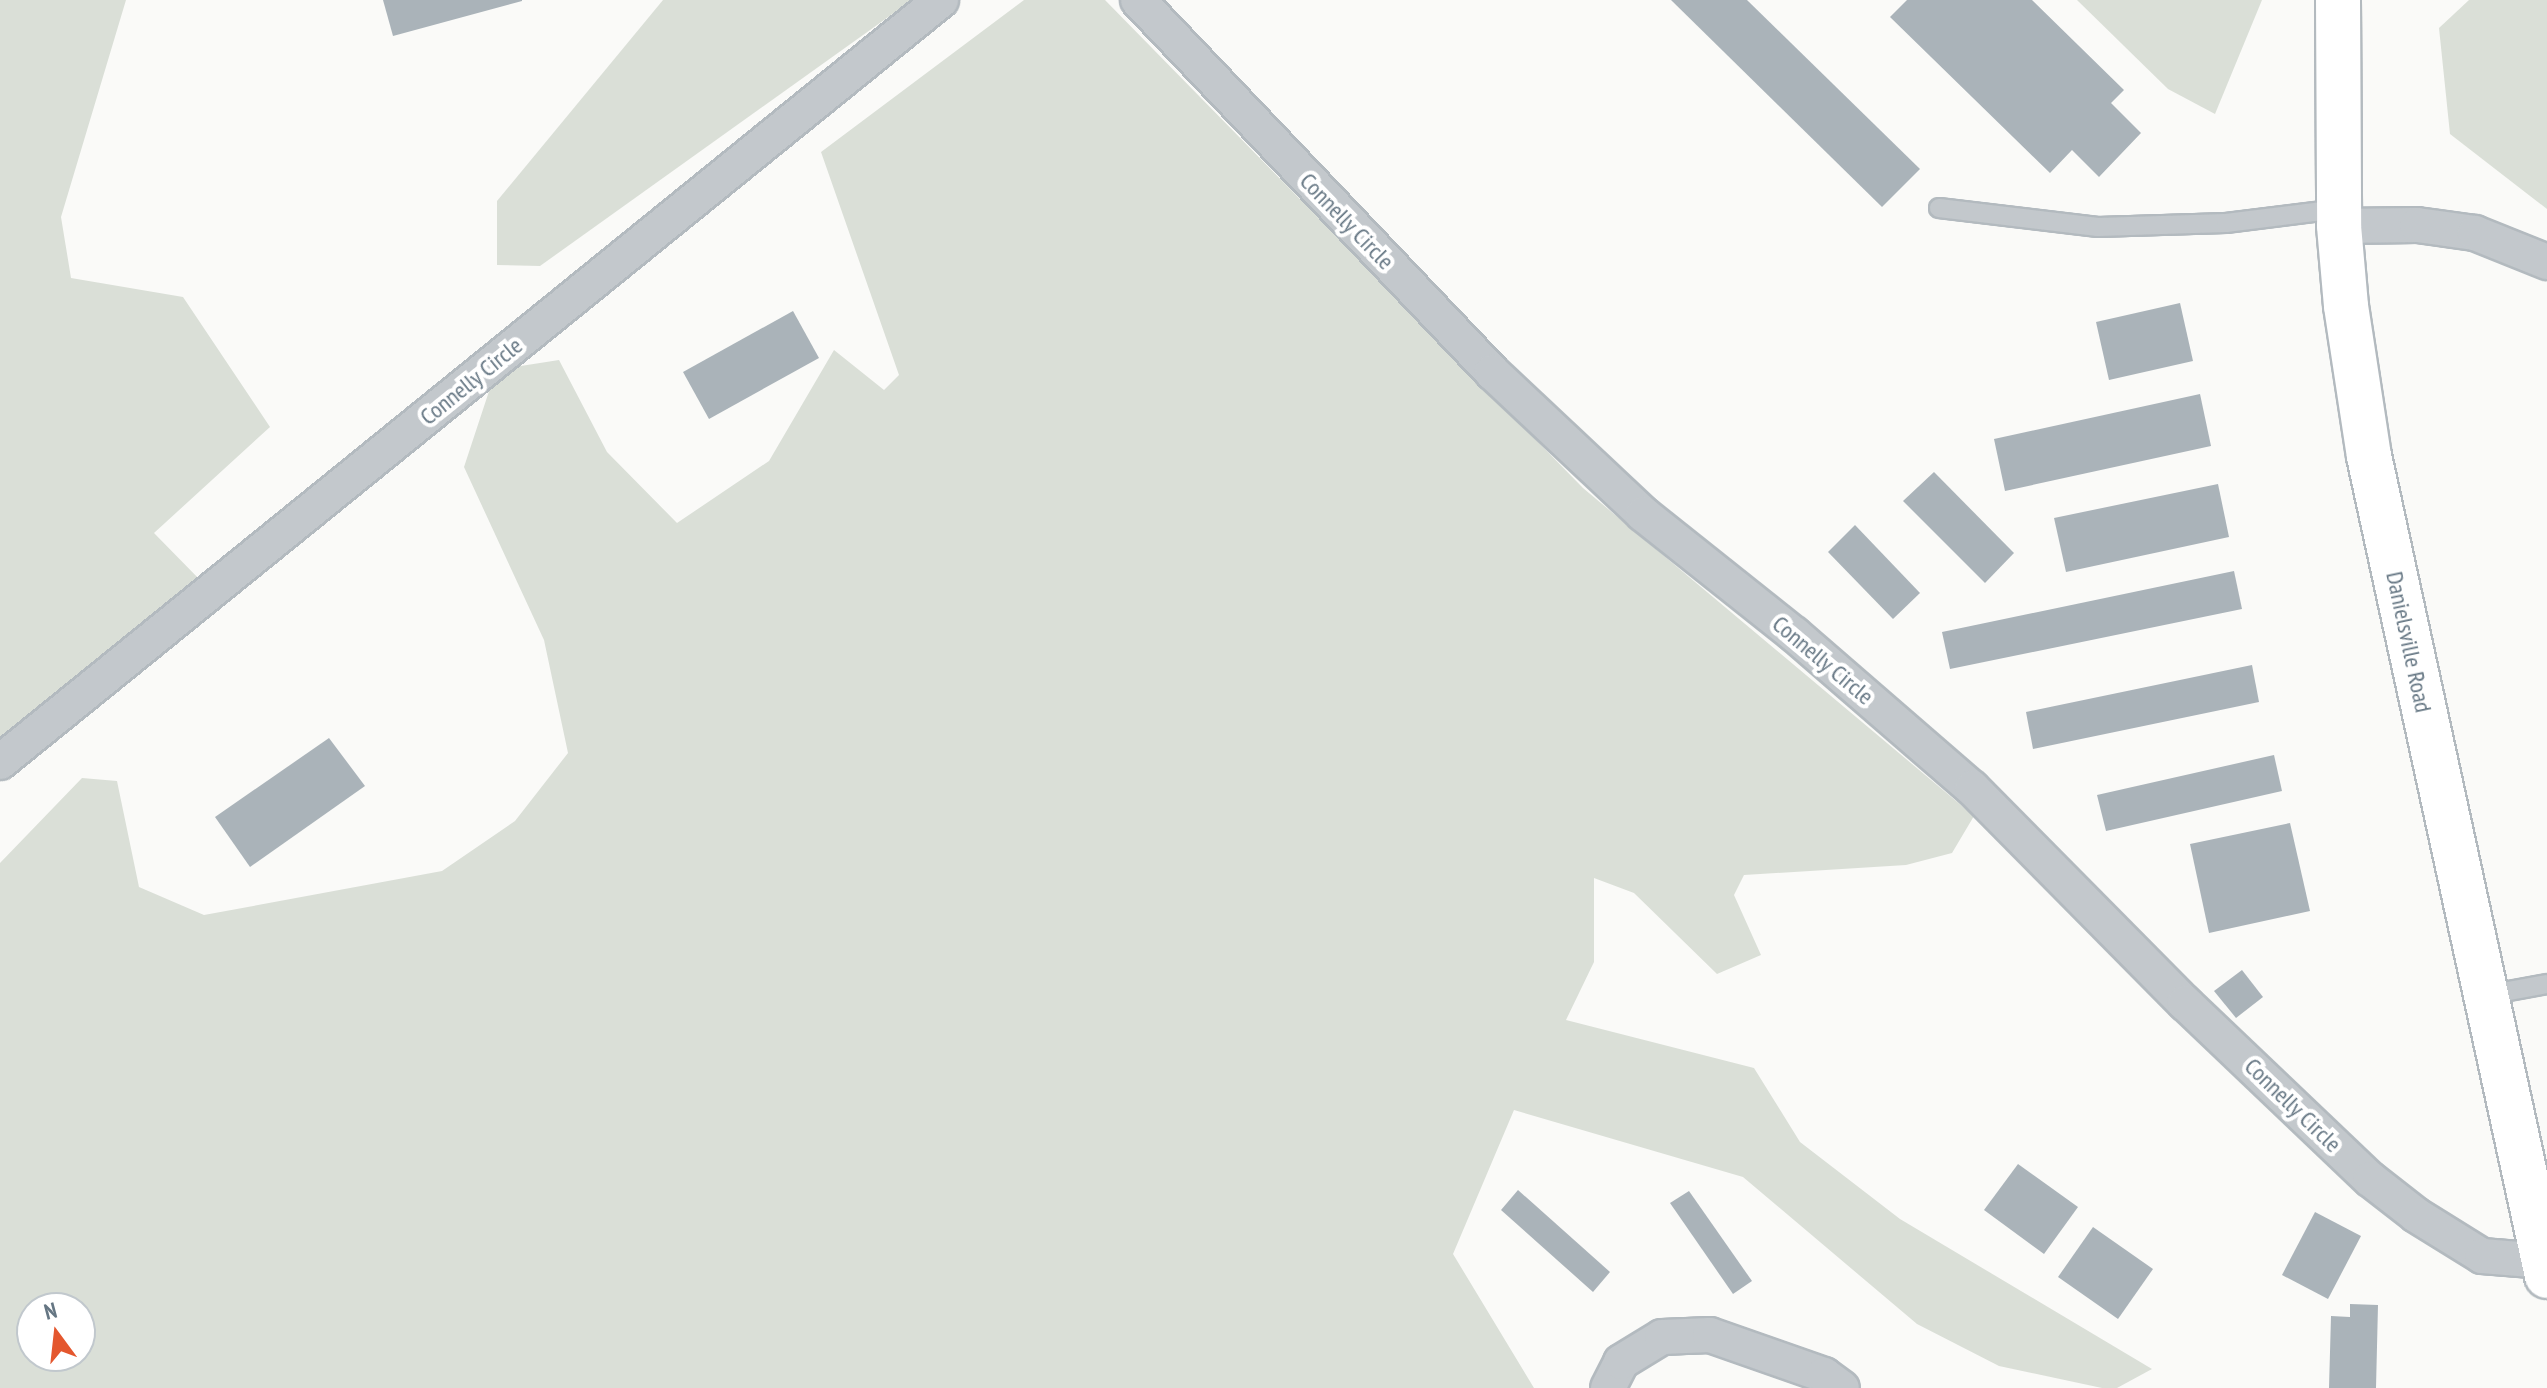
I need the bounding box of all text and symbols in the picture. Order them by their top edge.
street label: Connelly Circle [1294,166,1400,276]
street label: Connelly Circle [414,331,528,431]
street label: Danielsville Road [2380,569,2438,715]
street label: Connelly Circle [1766,609,1880,711]
street label: Connelly Circle [2238,1052,2348,1158]
north arrow [16,1292,96,1372]
text: N [41,1296,60,1326]

